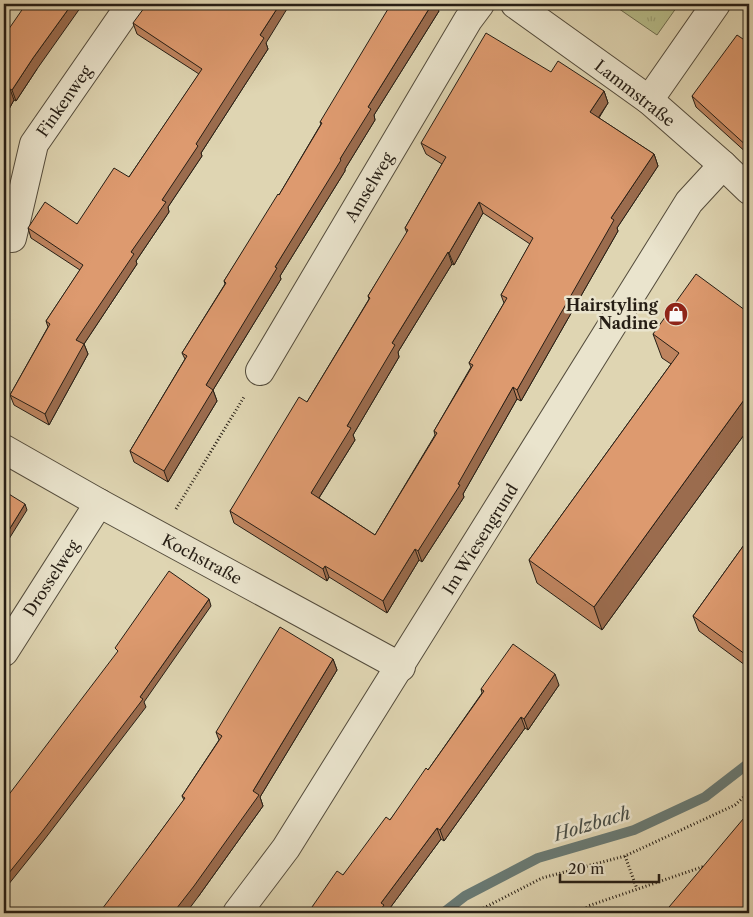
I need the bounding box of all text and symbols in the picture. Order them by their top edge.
street label: Lammstraße [591,55,679,131]
street label: Finkenweg [32,61,96,141]
street label: Amselweg [340,148,398,226]
place label: Hairstyling Nadine [566,295,659,333]
shop icon: Hairstyling Nadine [663,301,689,327]
street label: Im Wiesengrund [438,480,522,598]
street label: Kochstraße [159,530,245,588]
street label: Drosselweg [19,536,83,620]
water label: Holzbach [549,802,633,847]
scale bar [560,852,659,884]
text: 20 m [568,859,604,878]

